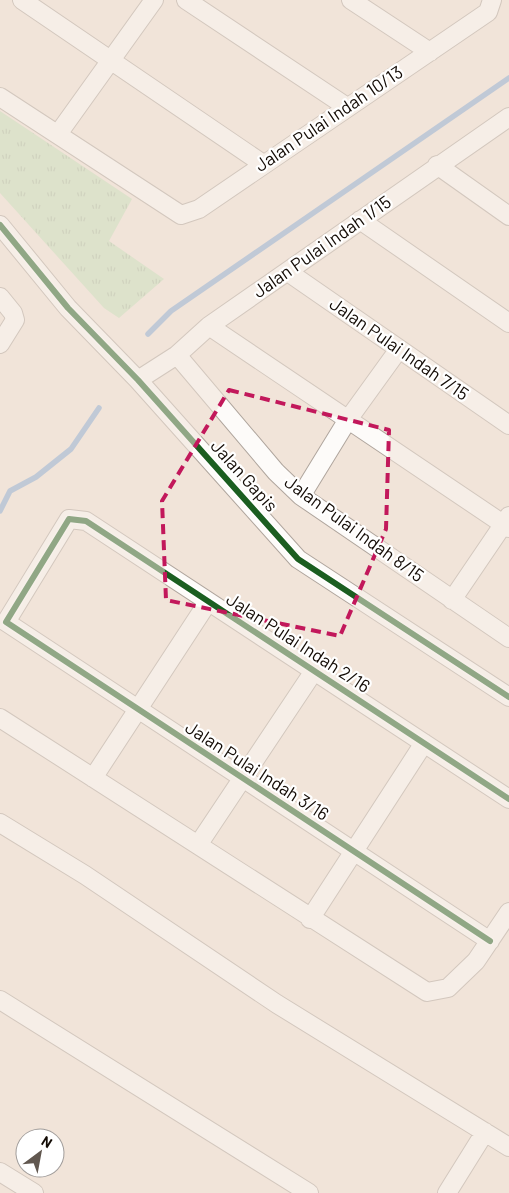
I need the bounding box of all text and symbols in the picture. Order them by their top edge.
street label: Jalan Pulai Indah 10/13 [250,60,407,176]
street label: Jalan Pulai Indah 1/15 [248,190,395,302]
street label: Jalan Pulai Indah 7/15 [326,292,473,404]
street label: Jalan Gapis [207,435,283,516]
street label: Jalan Pulai Indah 8/15 [281,470,429,586]
street label: Jalan Pulai Indah 2/16 [223,587,375,697]
street label: Jalan Pulai Indah 3/16 [182,716,333,825]
north arrow [15,1128,65,1178]
text: N [39,1132,56,1151]

